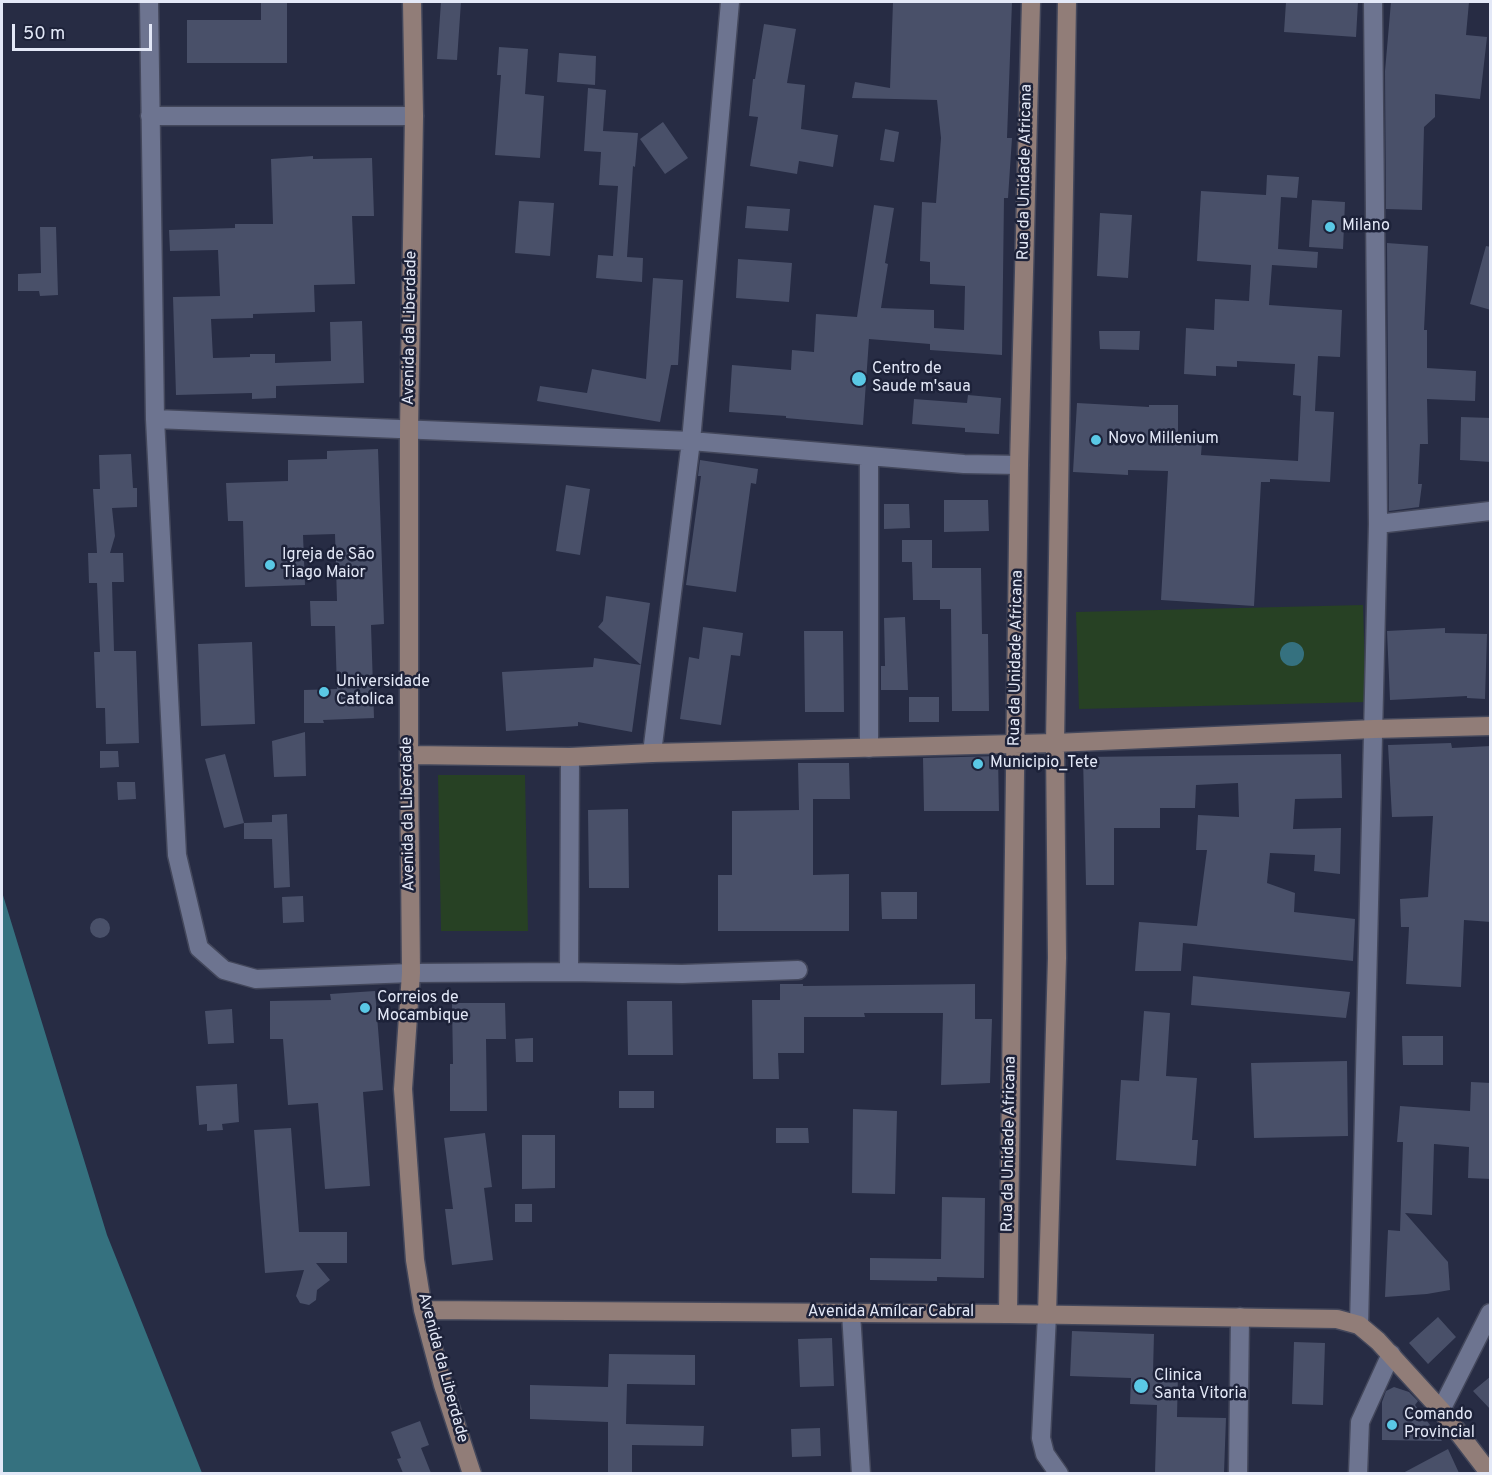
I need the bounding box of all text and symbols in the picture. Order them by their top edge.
scale bar [15,12,154,50]
text: 50 m [23,23,65,46]
street label: Rua da Unidade Africana [1015,84,1037,260]
place label: Milano [1342,217,1390,237]
marker: Milano [1323,220,1337,234]
street label: Avenida da Liberdade [400,251,422,405]
place label: Centro de Saude m'saua [872,360,971,398]
marker: Centro de Saude m'saua [850,370,868,388]
place label: Novo Millenium [1108,430,1219,450]
marker: Novo Millenium [1089,433,1103,447]
place label: Igreja de São Tiago Maior [282,546,375,584]
marker: Igreja de São Tiago Maior [263,558,277,572]
street label: Rua da Unidade Africana [1006,570,1028,746]
place label: Universidade Catolica [336,673,430,711]
marker: Universidade Catolica [317,685,331,699]
street label: Avenida da Liberdade [398,737,420,891]
place label: Municipio_Tete [990,754,1098,774]
marker: Municipio_Tete [971,757,985,771]
place label: Correios de Mocambique [377,989,469,1027]
marker: Correios de Mocambique [358,1001,372,1015]
street label: Rua da Unidade Africana [999,1056,1021,1232]
street label: Avenida da Liberdade [413,1291,471,1445]
street label: Avenida Amílcar Cabral [808,1303,974,1323]
place label: Clinica Santa Vitoria [1154,1367,1247,1405]
marker: Clinica Santa Vitoria [1132,1377,1150,1395]
place label: Comando Provincial [1404,1406,1475,1444]
marker: Comando Provincial [1385,1418,1399,1432]

